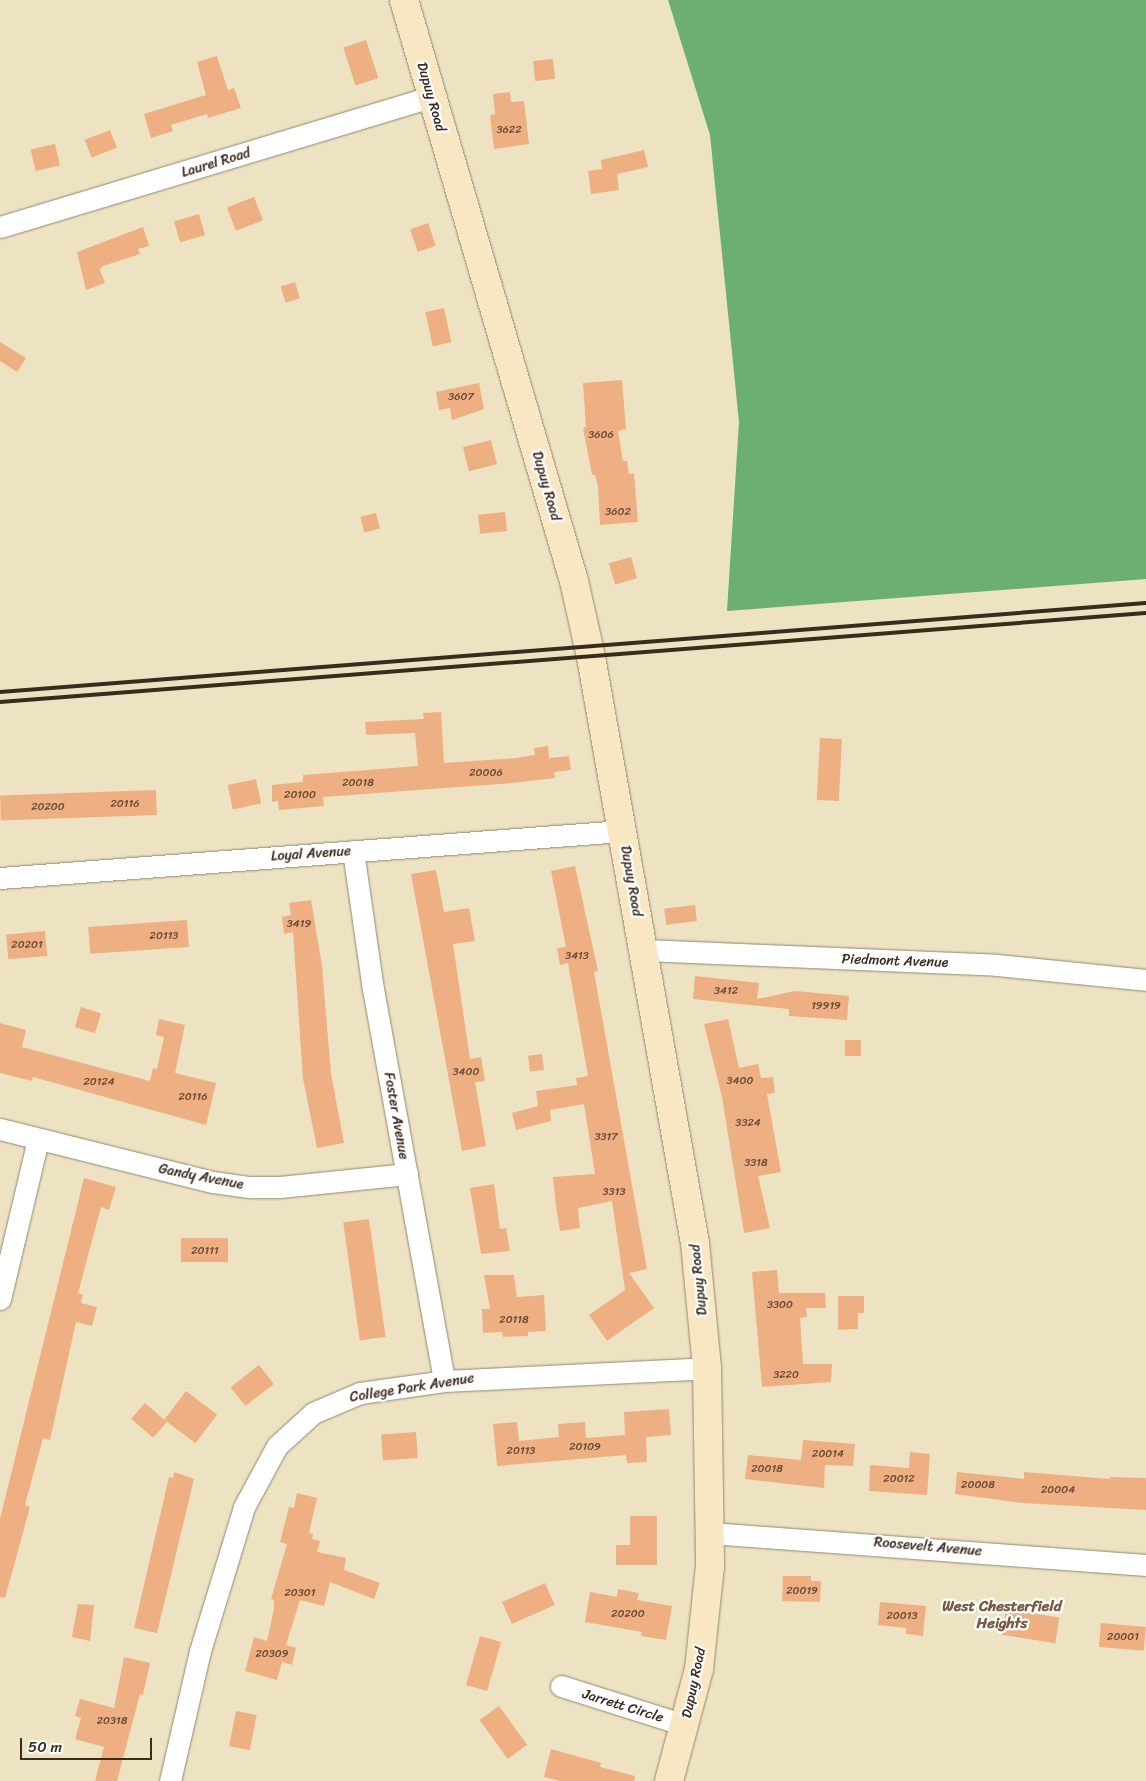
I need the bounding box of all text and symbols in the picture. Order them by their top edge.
street label: Dupuy Road [413,60,449,134]
house number: 3622 [497,123,521,137]
street label: Laurel Road [180,145,252,181]
house number: 3607 [448,390,474,404]
house number: 3606 [588,428,614,442]
street label: Dupuy Road [528,449,564,523]
house number: 3602 [605,505,631,519]
house number: 20006 [469,766,503,780]
house number: 20018 [342,776,374,790]
house number: 20100 [284,788,316,802]
house number: 20116 [111,797,139,811]
house number: 20200 [31,800,65,814]
street label: Loyal Avenue [270,843,352,865]
street label: Dupuy Road [617,844,645,918]
house number: 3419 [287,917,311,931]
house number: 20113 [150,929,178,943]
house number: 20201 [11,938,43,952]
house number: 3413 [565,949,589,963]
street label: Piedmont Avenue [841,951,949,971]
house number: 3412 [714,984,738,998]
house number: 19919 [811,999,841,1013]
house number: 3400 [453,1065,479,1079]
street label: Foster Avenue [380,1071,412,1161]
house number: 3400 [727,1074,753,1088]
house number: 20124 [83,1075,115,1089]
house number: 20116 [179,1090,207,1104]
house number: 3324 [735,1116,761,1130]
house number: 3317 [594,1130,618,1144]
house number: 3318 [744,1156,768,1170]
street label: Gandy Avenue [157,1161,245,1193]
house number: 3313 [603,1185,625,1199]
street label: Dupuy Road [687,1243,711,1317]
house number: 20111 [191,1244,219,1258]
house number: 3300 [767,1298,793,1312]
house number: 20118 [499,1313,529,1327]
house number: 3220 [773,1368,799,1382]
street label: College Park Avenue [349,1370,475,1406]
house number: 20109 [569,1440,601,1454]
house number: 20113 [507,1444,535,1458]
house number: 20014 [812,1447,844,1461]
house number: 20018 [751,1462,783,1476]
house number: 20012 [883,1472,915,1486]
house number: 20008 [961,1478,995,1492]
house number: 20004 [1041,1483,1075,1497]
street label: Roosevelt Avenue [873,1534,983,1560]
house number: 20019 [786,1584,818,1598]
house number: 20301 [284,1586,316,1600]
district label: West Chesterfield Heights [943,1597,1061,1632]
house number: 20200 [611,1607,645,1621]
house number: 20013 [886,1609,918,1623]
house number: 20001 [1107,1630,1139,1644]
street label: Dupuy Road [678,1646,710,1720]
house number: 20309 [255,1647,289,1661]
street label: Jarrett Circle [580,1686,666,1726]
house number: 20318 [97,1714,127,1728]
scale bar [22,1728,155,1760]
text: 50 m [28,1734,62,1760]

